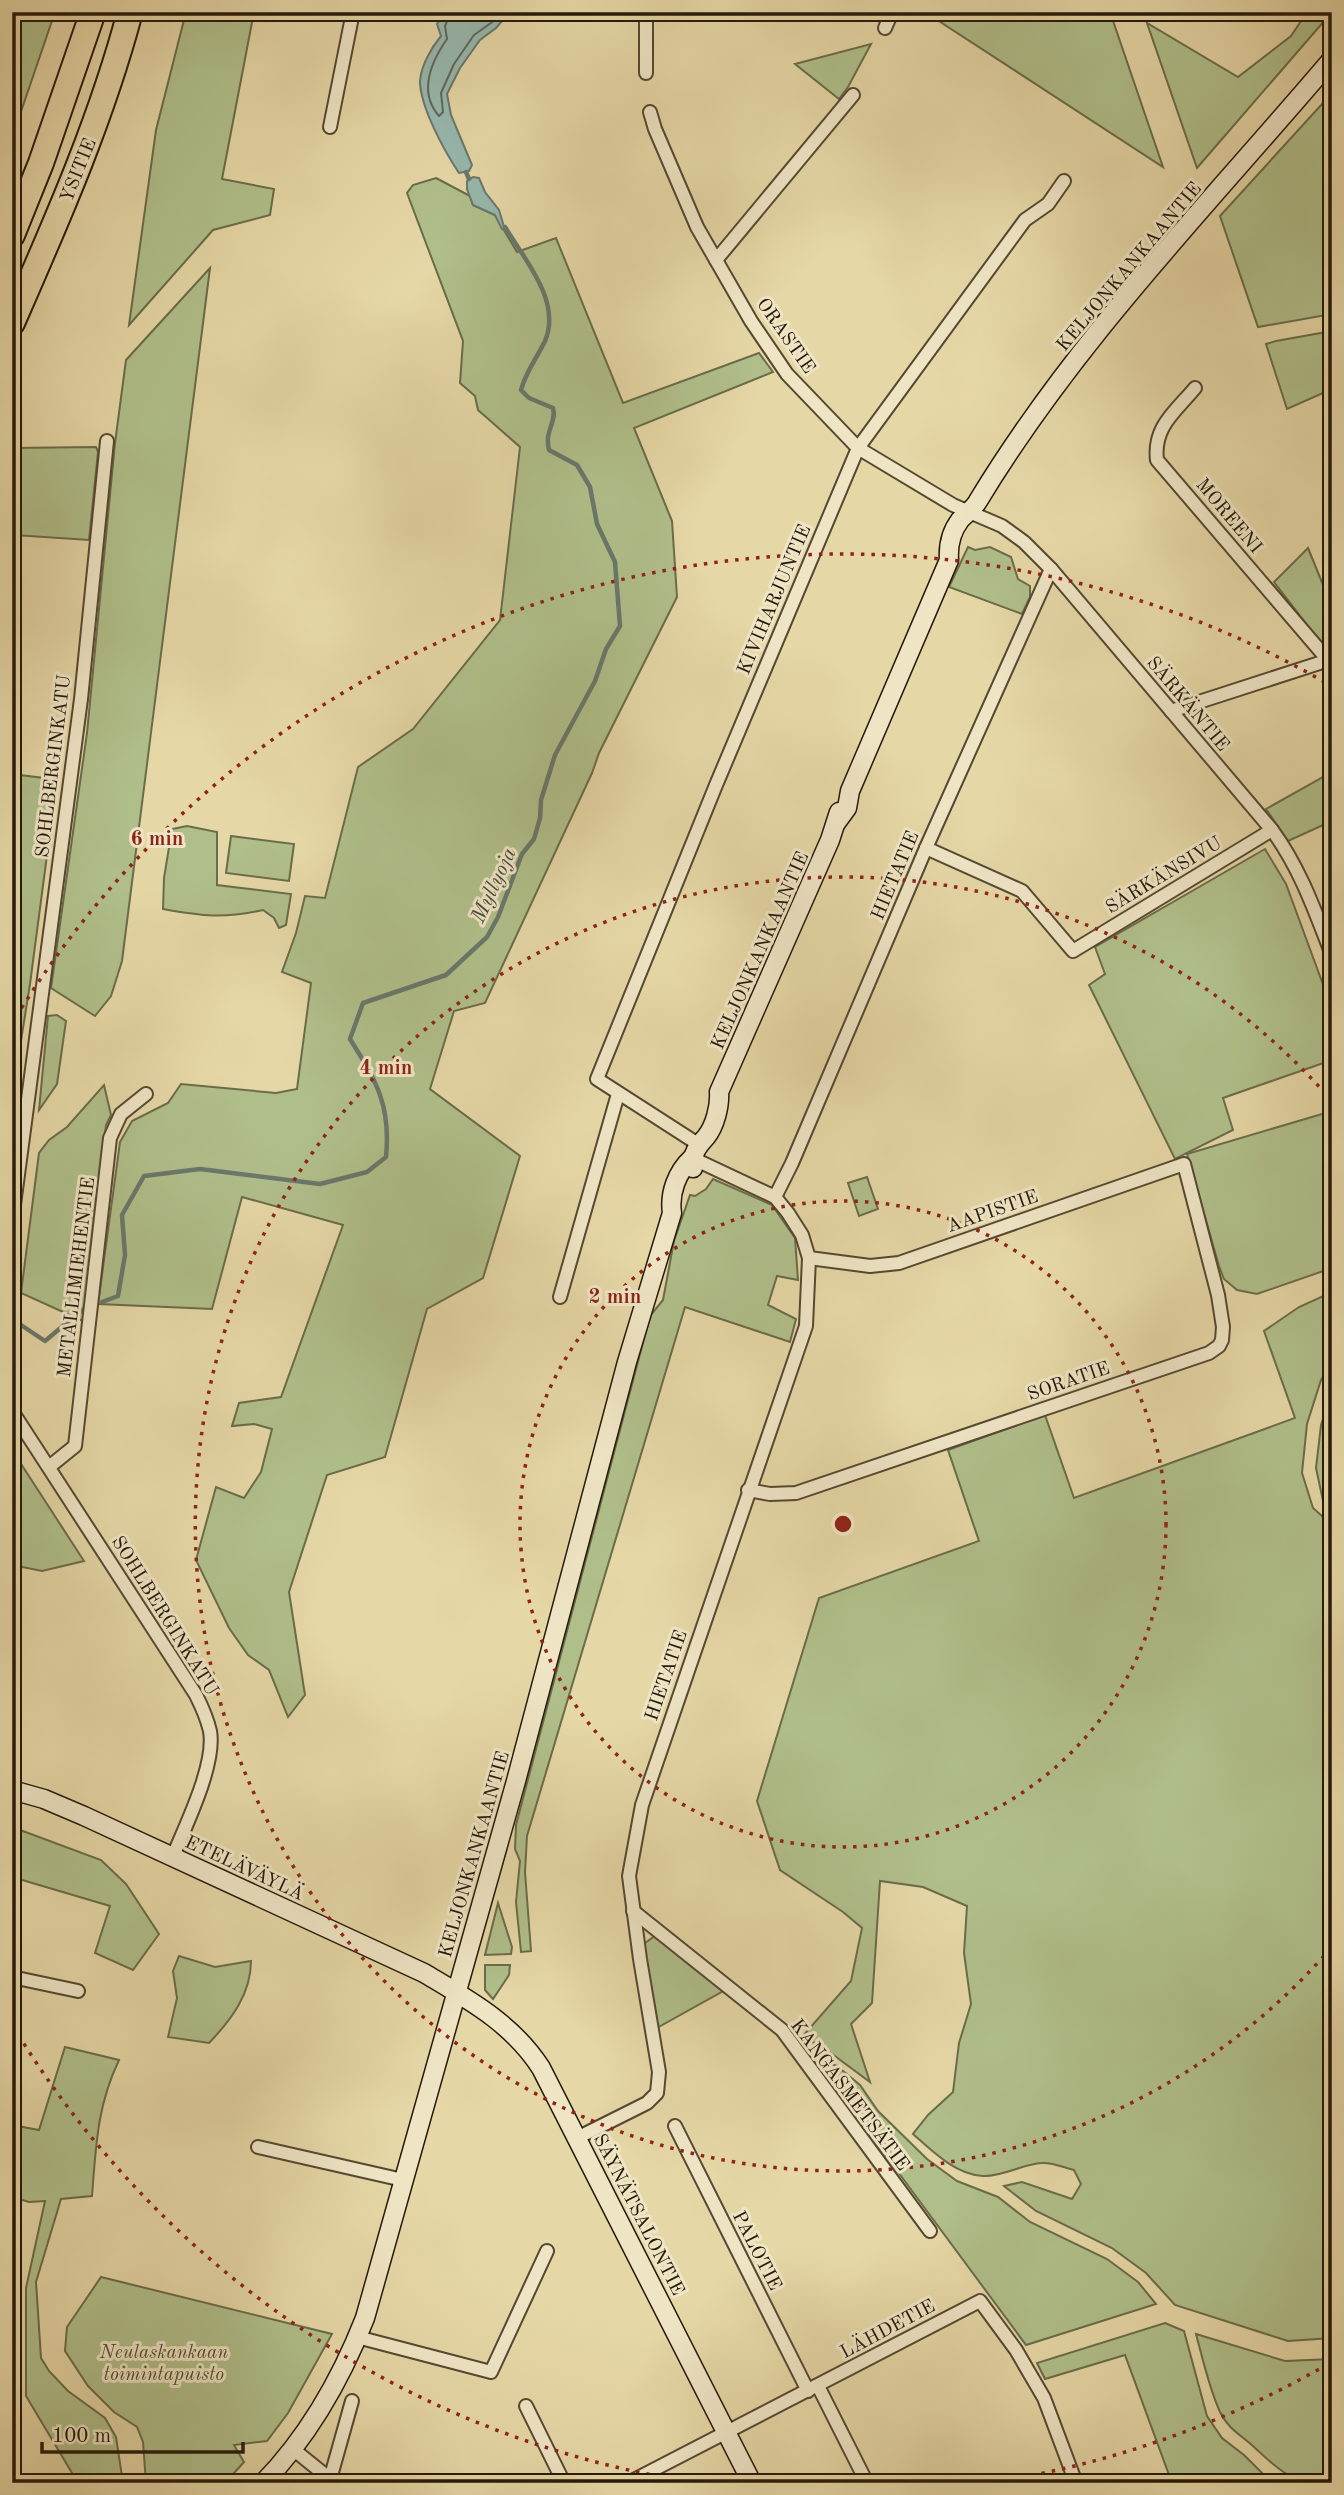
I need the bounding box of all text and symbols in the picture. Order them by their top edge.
street label: YSITIE [58,136,101,206]
street label: KELJONKANKAANTIE [1054,179,1206,356]
street label: ORASTIE [752,295,818,378]
street label: MOREENI [1192,476,1265,558]
street label: KIVIHARJUNTIE [735,522,815,678]
street label: SÄRKÄNTIE [1142,652,1234,756]
street label: SOHLBERGINKATU [34,674,75,859]
text: 6 min [131,829,183,850]
street label: HIETATIE [869,829,924,923]
street label: SÄRKÄNSIVU [1101,831,1226,918]
water label: Myllyoja [467,845,521,927]
street label: KELJONKANKAANTIE [709,849,814,1053]
text: 4 min [360,1058,412,1079]
street label: METALLIMIEHENTIE [56,1176,99,1379]
street label: AAPISTIE [945,1188,1041,1237]
text: 2 min [589,1287,641,1308]
street label: SORATIE [1025,1359,1112,1405]
centre of rings [831,1512,855,1536]
street label: SOHLBERGINKATU [107,1533,221,1700]
street label: HIETATIE [643,1628,692,1724]
street label: KELJONKANKAANTIE [437,1749,514,1960]
street label: ETELÄVÄYLÄ [181,1831,308,1905]
street label: KANGASMETSÄTIE [786,2015,914,2175]
street label: SÄYNÄTSALONTIE [589,2130,689,2299]
street label: PALOTIE [728,2208,784,2294]
street label: LÄHDETIE [836,2295,939,2363]
park label: Neulaskankaan toimintapuisto [99,2344,228,2385]
scale bar [42,2411,243,2455]
text: 100 m [52,2426,111,2447]

